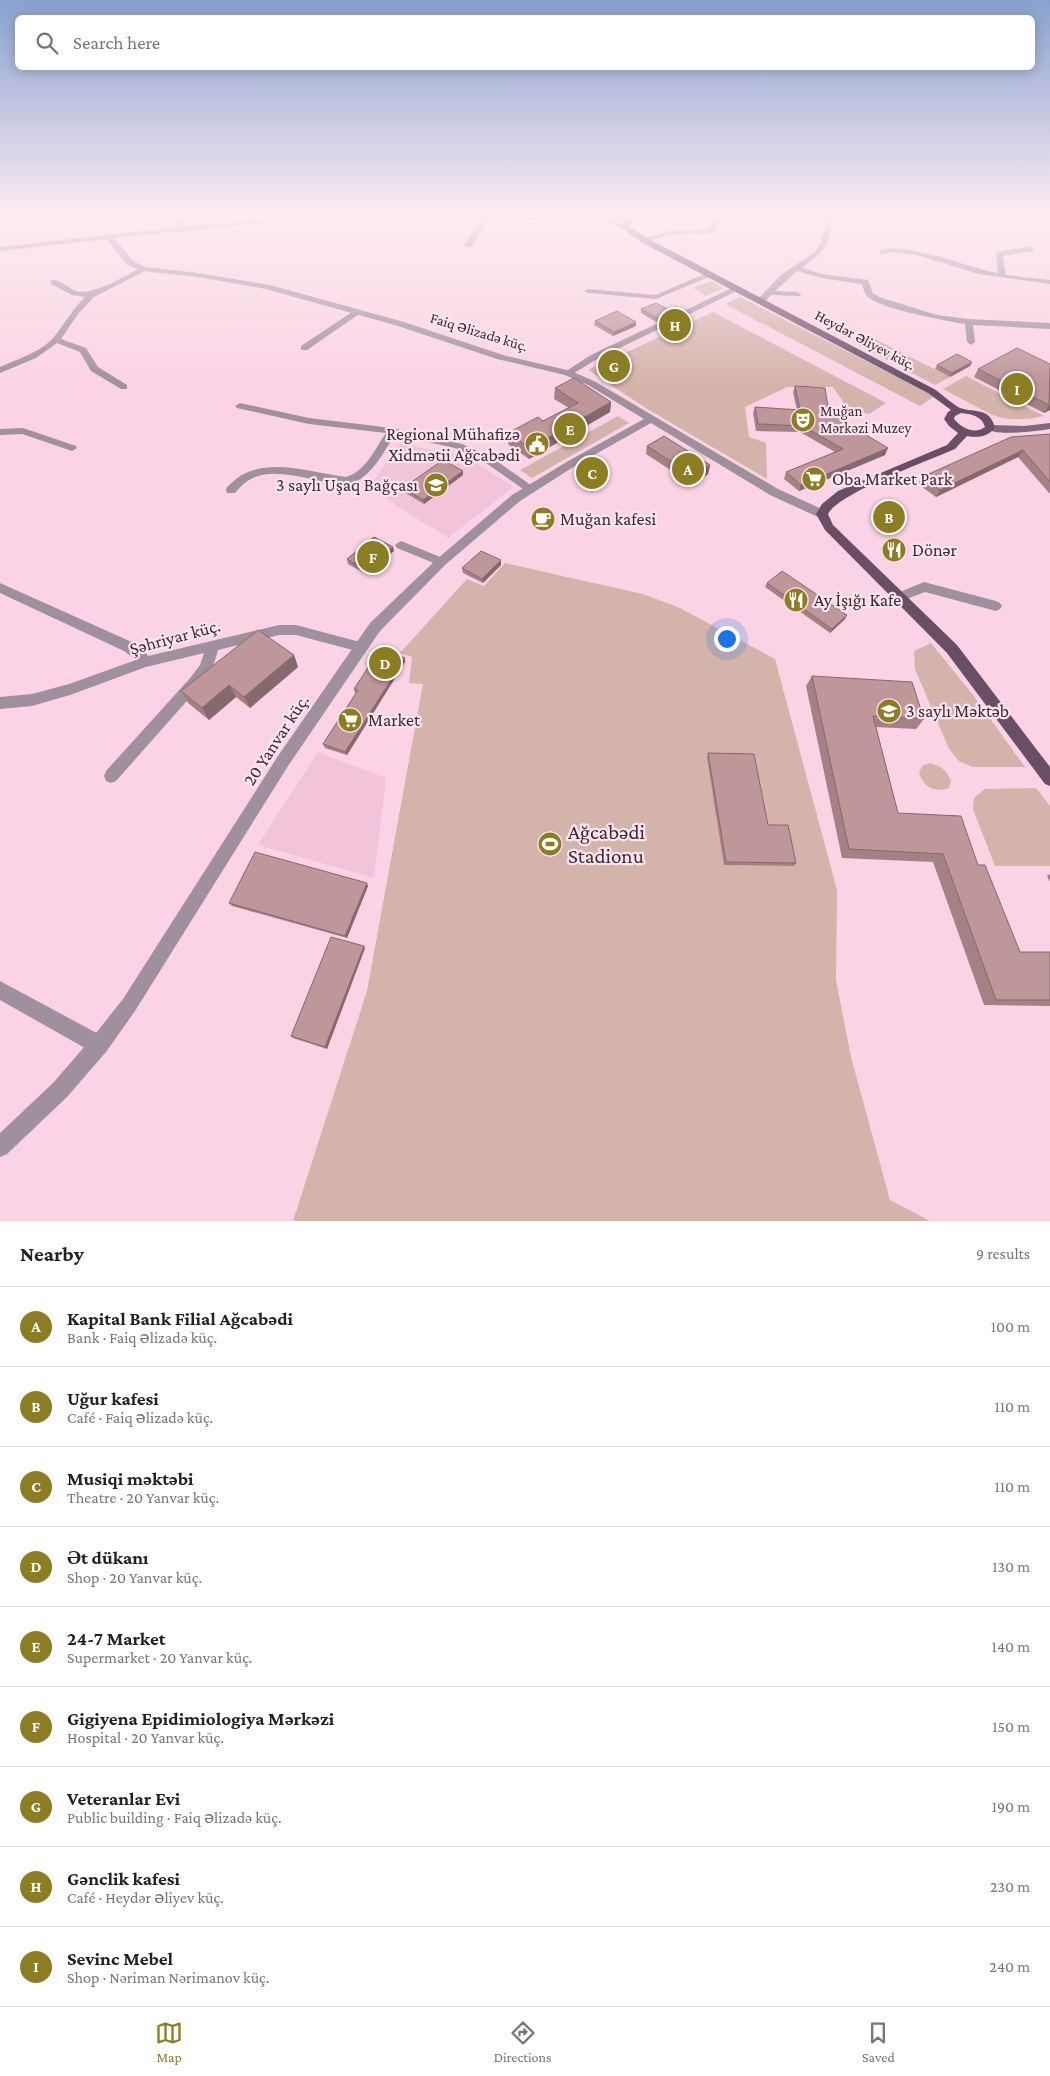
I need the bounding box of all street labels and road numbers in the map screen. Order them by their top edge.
street label: Heydər Əliyev küç. [812,307,918,374]
street label: Faiq Əlizadə küç. [428,310,530,355]
street label: Şəhriyar küç. [127,615,223,659]
street label: 20 Yanvar küç. [239,691,313,789]

